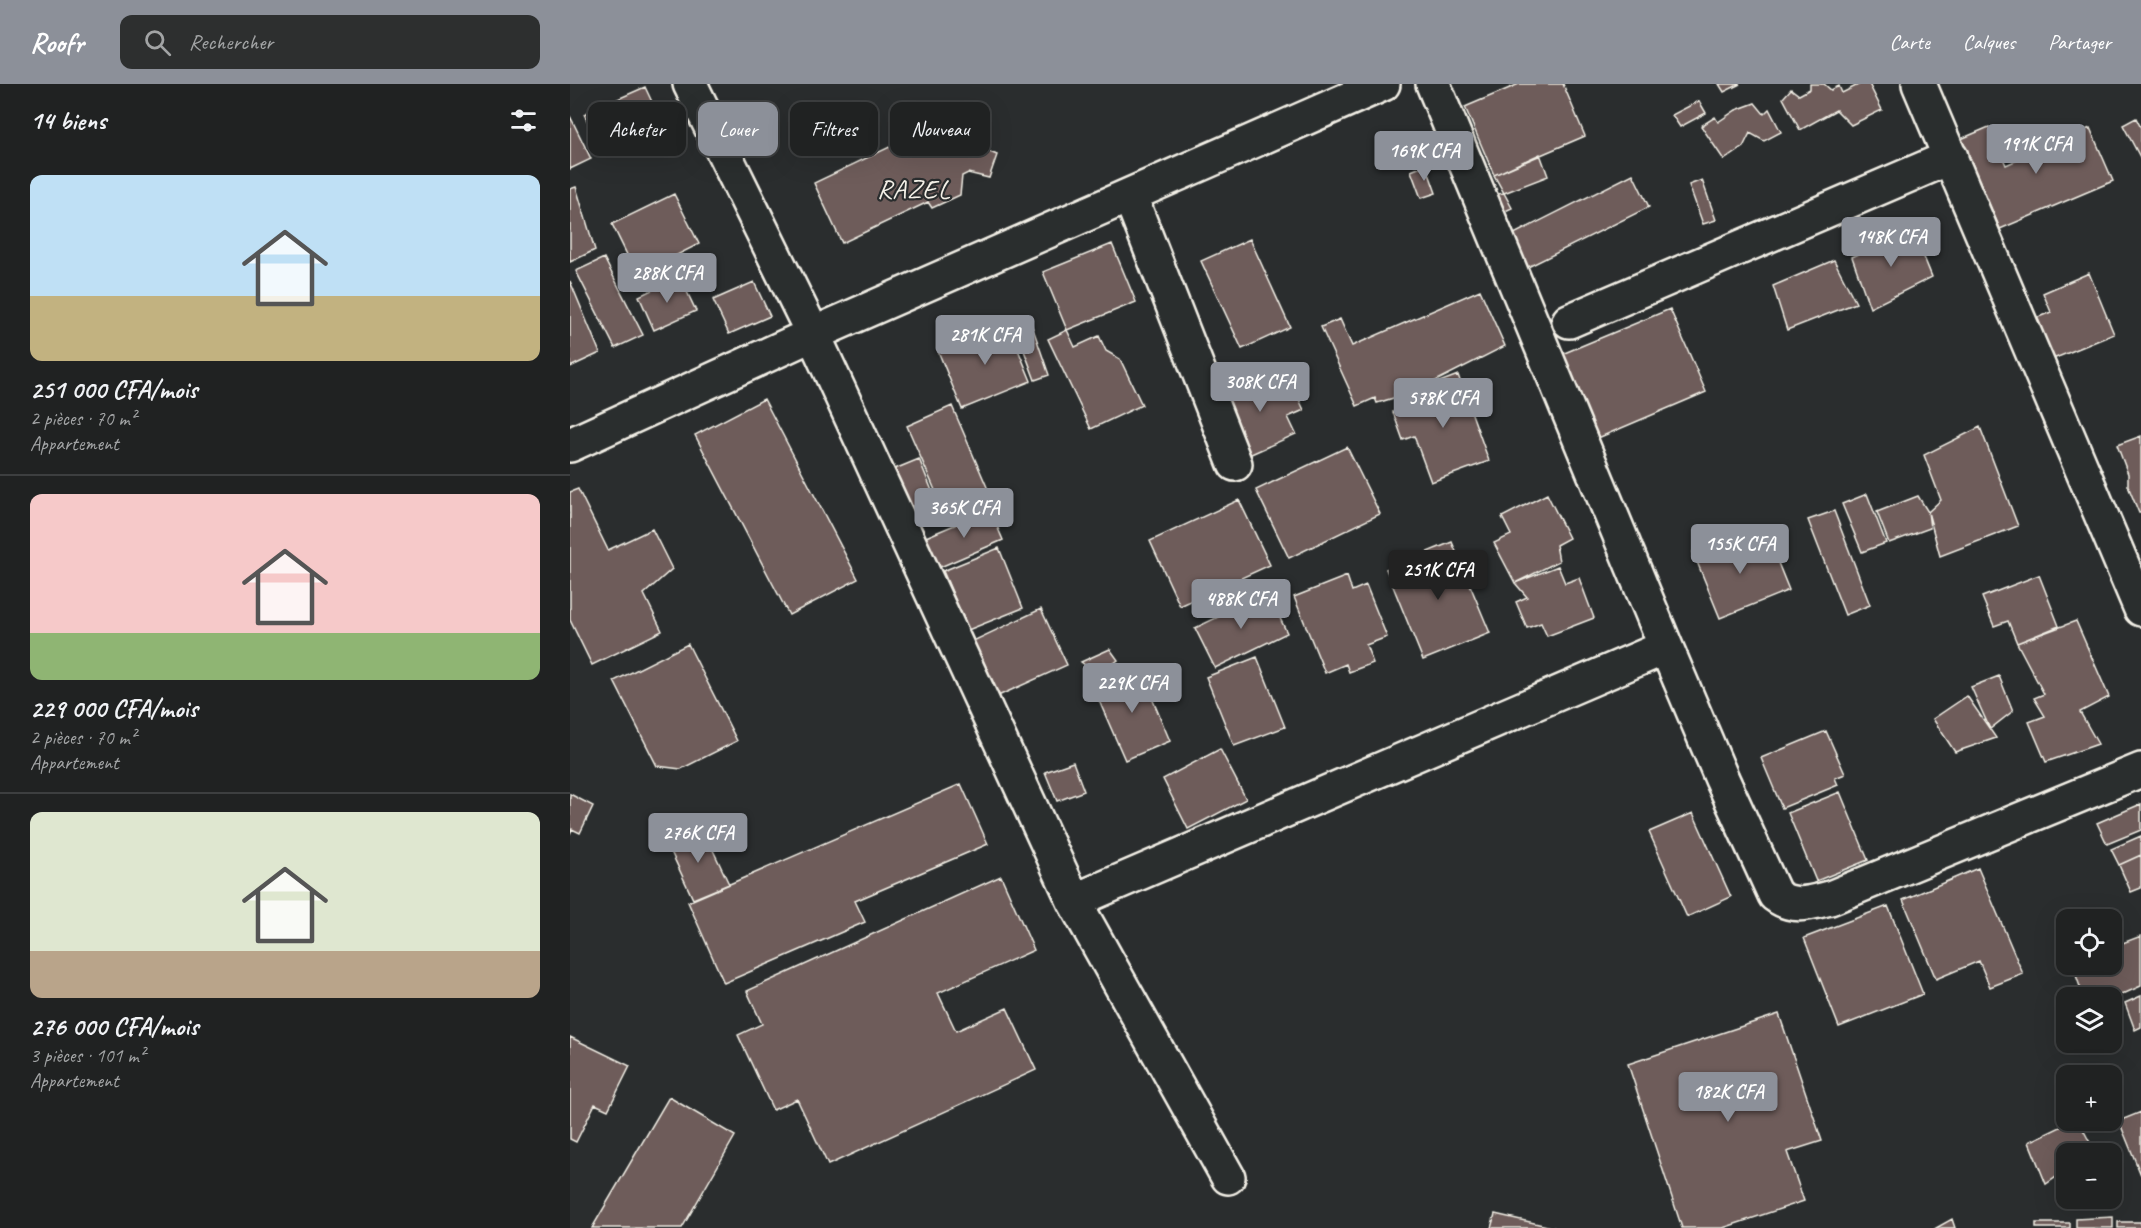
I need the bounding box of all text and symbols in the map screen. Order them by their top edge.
search box [120,15,540,69]
text: Roofr [30,25,84,60]
icon: search [141,26,174,59]
text: Rechercher [189,28,273,56]
text: Carte [1889,29,1930,55]
text: Calques [1963,29,2015,55]
text: Partager [2048,29,2111,55]
chip: Acheter [588,102,686,156]
chip: Louer [698,102,778,156]
chip: Filtres [790,102,878,156]
chip: Nouveau [890,102,990,156]
text: 14 biens [30,104,106,137]
icon: filters [507,104,540,137]
pin: 191K CFA [1974,124,2098,175]
pin: 169K CFA [1362,131,1486,182]
text: 191K CFA [2001,131,2071,156]
text: 169K CFA [1388,138,1460,163]
district label: RAZEL [877,172,951,206]
icon: home [231,214,339,322]
pin: 148K CFA [1829,217,1953,268]
text: 148K CFA [1856,224,1926,249]
pin: 288K CFA [605,253,729,304]
text: 288K CFA [632,260,702,285]
pin: 281K CFA [923,315,1047,366]
text: 281K CFA [950,322,1020,347]
pin: 308K CFA [1198,362,1322,413]
text: 308K CFA [1225,369,1295,394]
text: 251 000 CFA/mois [30,373,197,406]
pin: 578K CFA [1381,378,1505,429]
text: 578K CFA [1408,385,1478,410]
text: 2 pièces · 70 m² [30,406,136,431]
text: Appartement [30,431,119,456]
pin: 365K CFA [902,488,1026,539]
text: 365K CFA [928,495,1000,520]
pin: 155K CFA [1678,524,1802,575]
text: 155K CFA [1705,531,1775,556]
icon: home [231,533,339,641]
pin: 251K CFA [1376,550,1500,601]
text: 251K CFA [1403,557,1473,582]
pin: 488K CFA [1179,579,1303,630]
text: 488K CFA [1206,586,1276,611]
pin: 229K CFA [1070,663,1194,714]
text: 229K CFA [1097,670,1167,695]
text: 229 000 CFA/mois [30,692,198,725]
text: 2 pièces · 70 m² [30,725,136,750]
text: Appartement [30,750,119,775]
pin: 276K CFA [636,813,760,864]
text: 276K CFA [662,820,734,845]
icon: home [231,851,339,959]
map controls [2056,909,2122,1209]
button: locate [2056,909,2122,975]
button: layers [2056,987,2122,1053]
text: 276 000 CFA/mois [30,1010,198,1043]
text: 3 pièces · 101 m² [30,1043,145,1068]
button: + [2056,1065,2122,1131]
text: Appartement [30,1068,119,1093]
pin: 182K CFA [1666,1072,1790,1123]
text: 182K CFA [1693,1079,1763,1104]
button: − [2056,1143,2122,1209]

